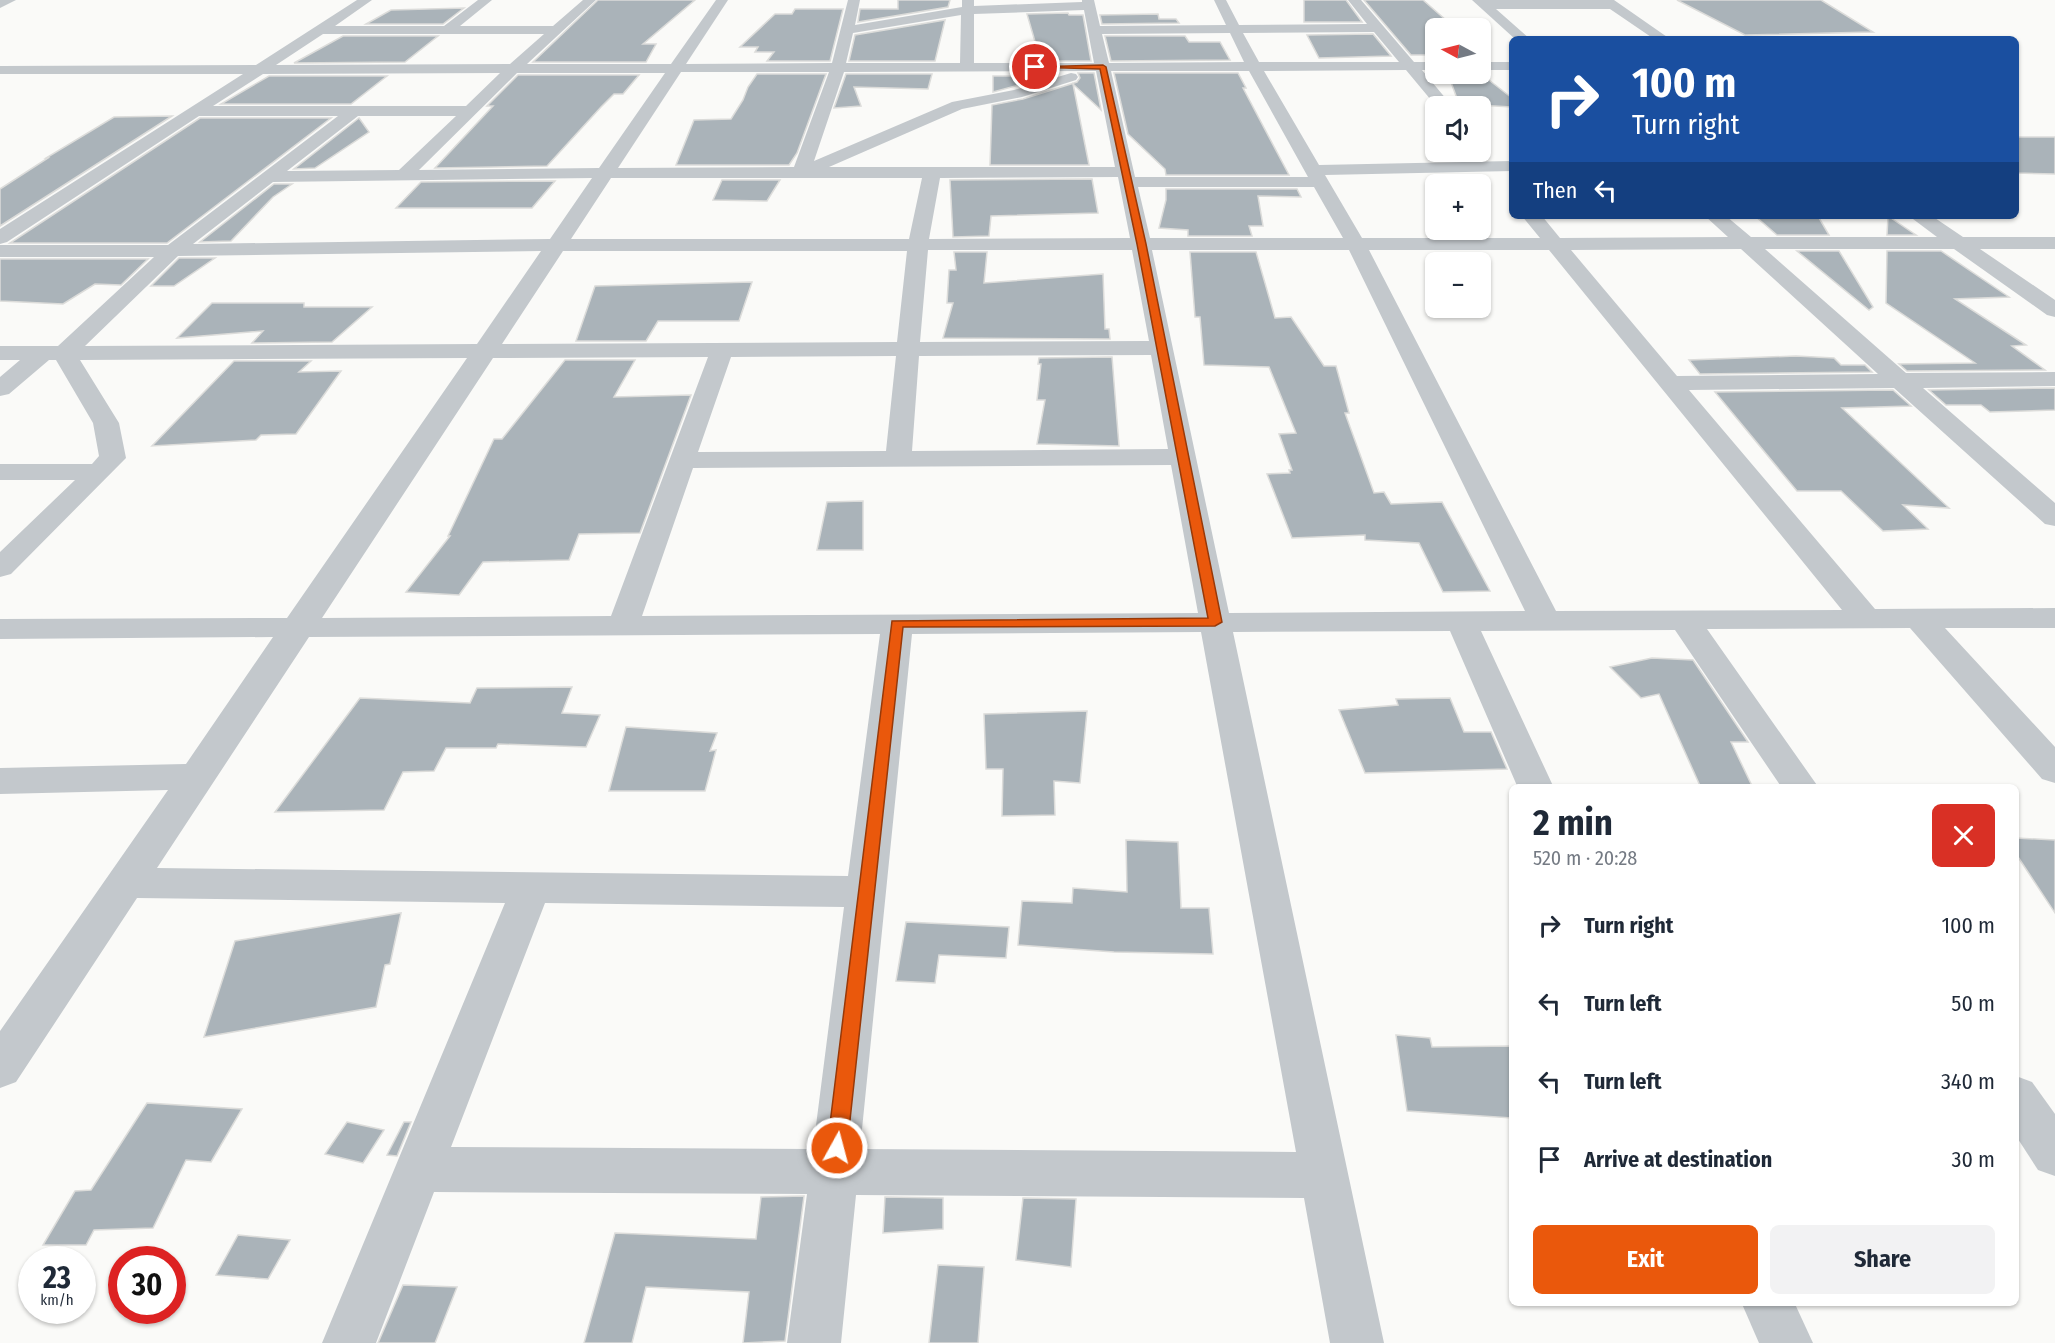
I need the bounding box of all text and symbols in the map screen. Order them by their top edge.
north arrow [1425,18,1491,84]
map controls [1425,18,1491,318]
pin [1009,41,1060,92]
icon: arrive [1018,50,1051,83]
text: 100 m [1632,58,1736,108]
icon: right [1533,60,1611,138]
button: sound [1425,96,1491,162]
text: Turn right [1632,109,1740,141]
button: + [1425,174,1491,240]
icon: left [1589,174,1622,207]
text: Then [1533,177,1577,204]
button: − [1425,252,1491,318]
text: 2 min [1533,801,1613,845]
button: close [1932,804,1995,867]
text: 520 m · 20:28 [1533,846,1637,870]
icon: right [1533,909,1566,942]
text: Turn right [1584,912,1673,939]
text: 100 m [1941,912,1995,939]
icon: left [1533,987,1566,1020]
text: Turn left [1584,990,1662,1017]
text: 50 m [1951,990,1995,1017]
icon: left [1533,1065,1566,1098]
text: Turn left [1584,1068,1662,1095]
text: 340 m [1941,1068,1995,1095]
position arrow [805,1116,869,1180]
icon: arrive [1533,1143,1566,1176]
text: Arrive at destination [1584,1146,1772,1173]
text: 30 m [1952,1146,1995,1173]
button: Exit [1533,1225,1758,1294]
button: Share [1770,1225,1995,1294]
speed limit sign: 30 [108,1246,186,1324]
text: 23 [43,1260,71,1296]
text: km/h [40,1291,74,1309]

